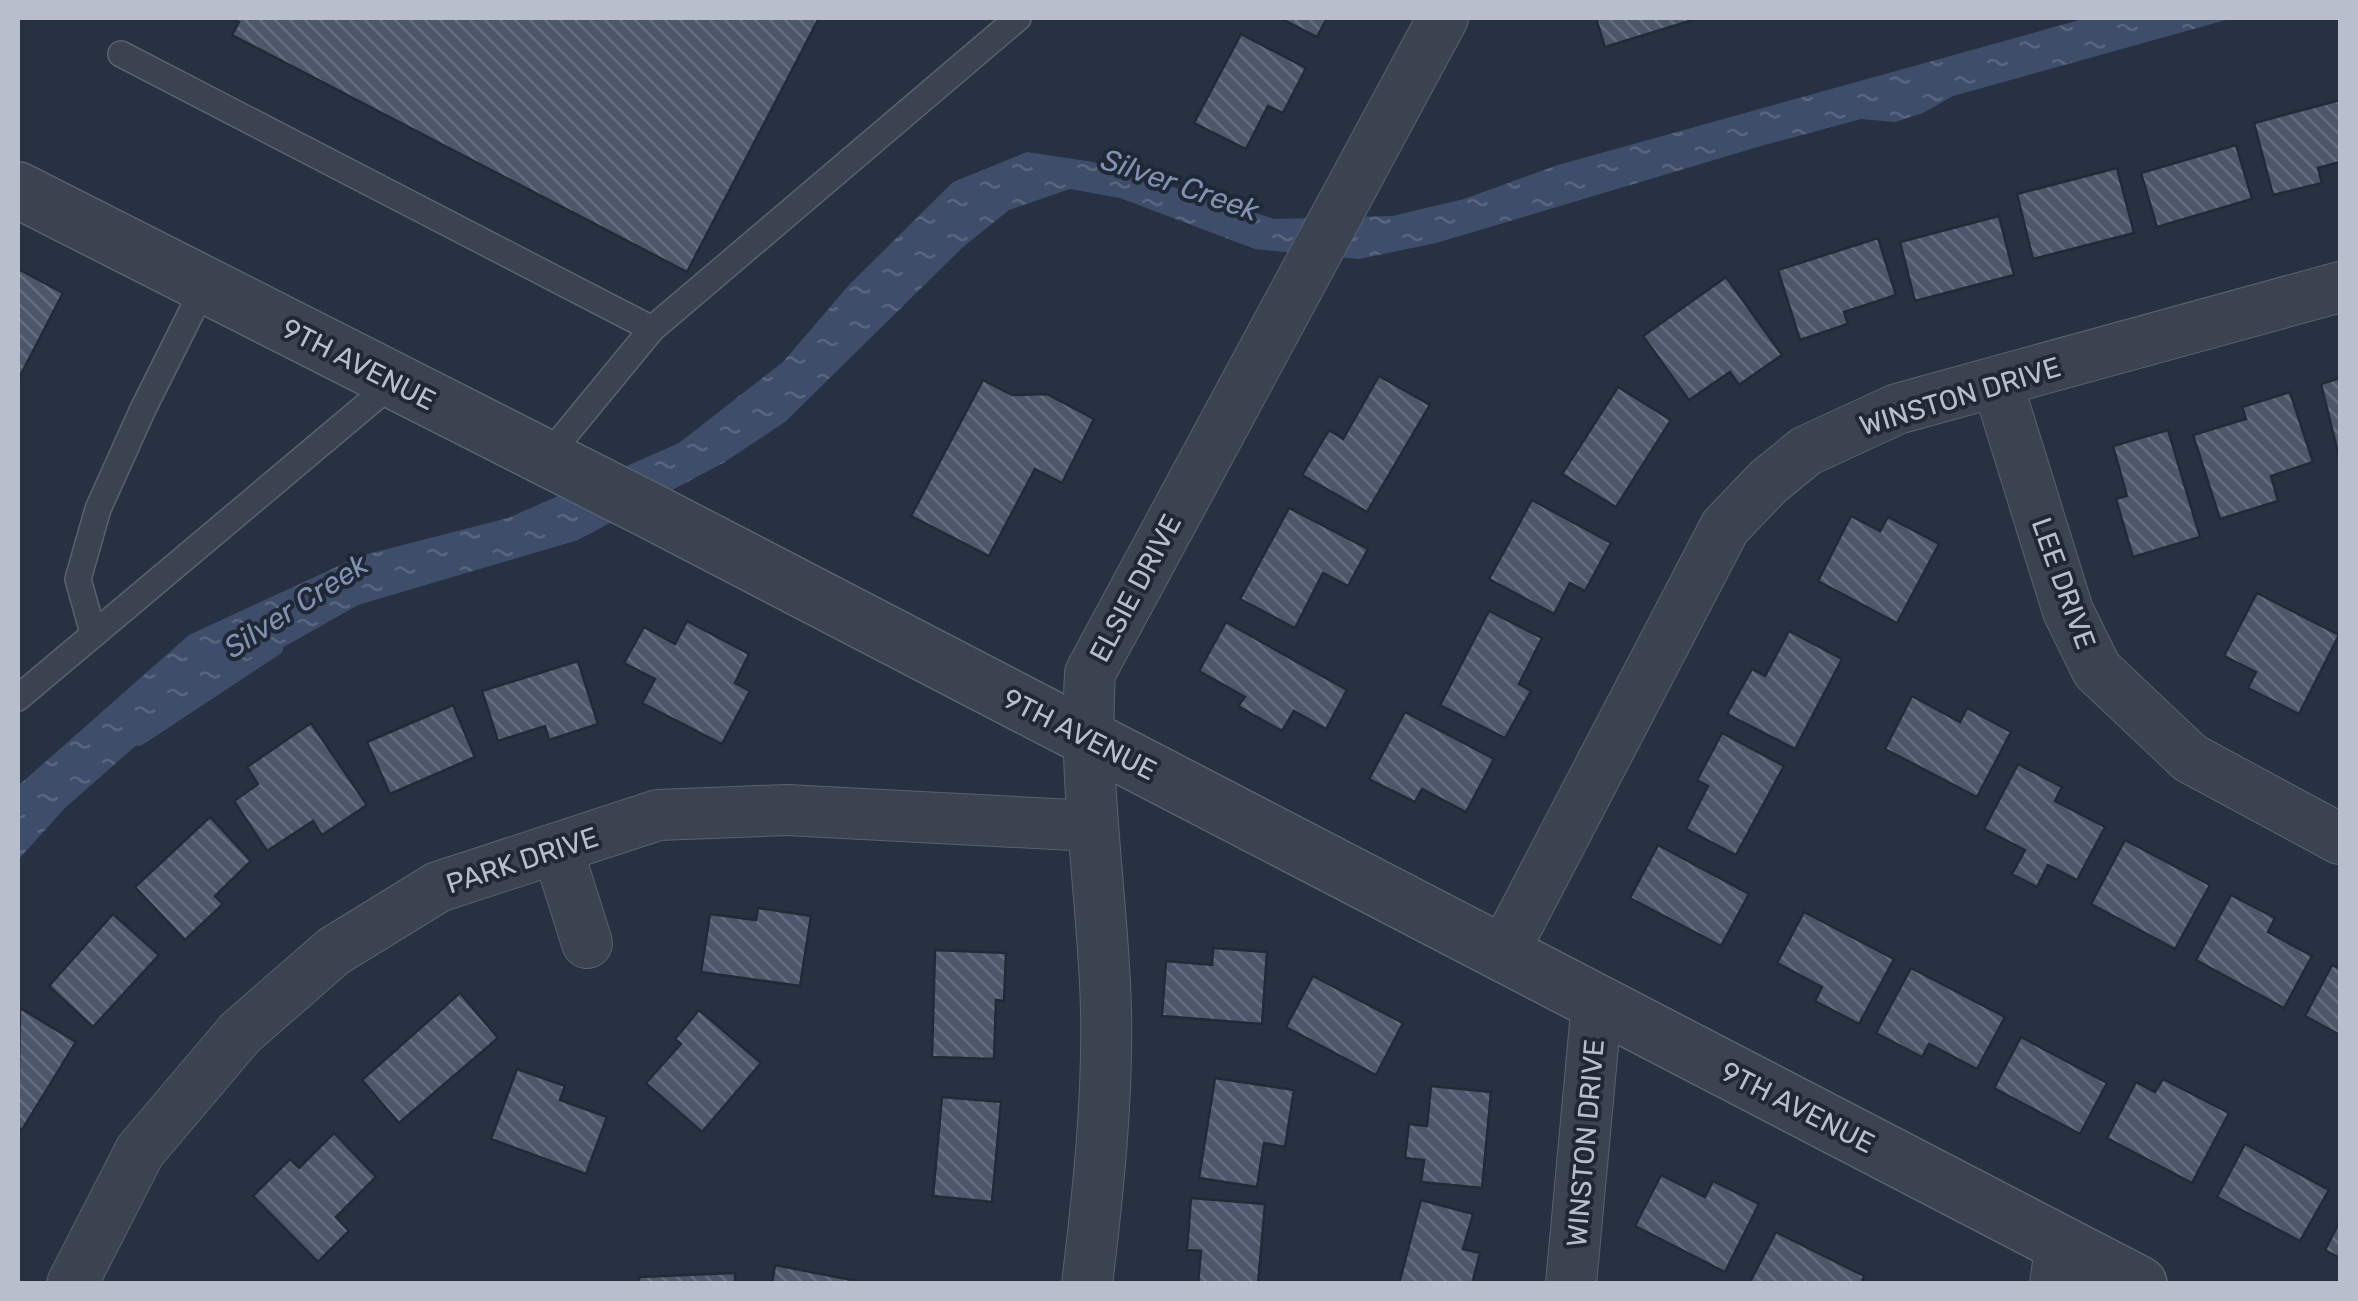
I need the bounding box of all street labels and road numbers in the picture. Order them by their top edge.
street label: 9TH AVENUE [277,312,441,417]
street label: WINSTON DRIVE [1856,350,2065,443]
street label: ELSIE DRIVE [1083,509,1188,668]
street label: LEE DRIVE [2025,513,2102,653]
street label: 9TH AVENUE [998,682,1162,787]
street label: PARK DRIVE [442,820,602,901]
street label: WINSTON DRIVE [1560,1038,1611,1248]
street label: 9TH AVENUE [1716,1055,1880,1160]

